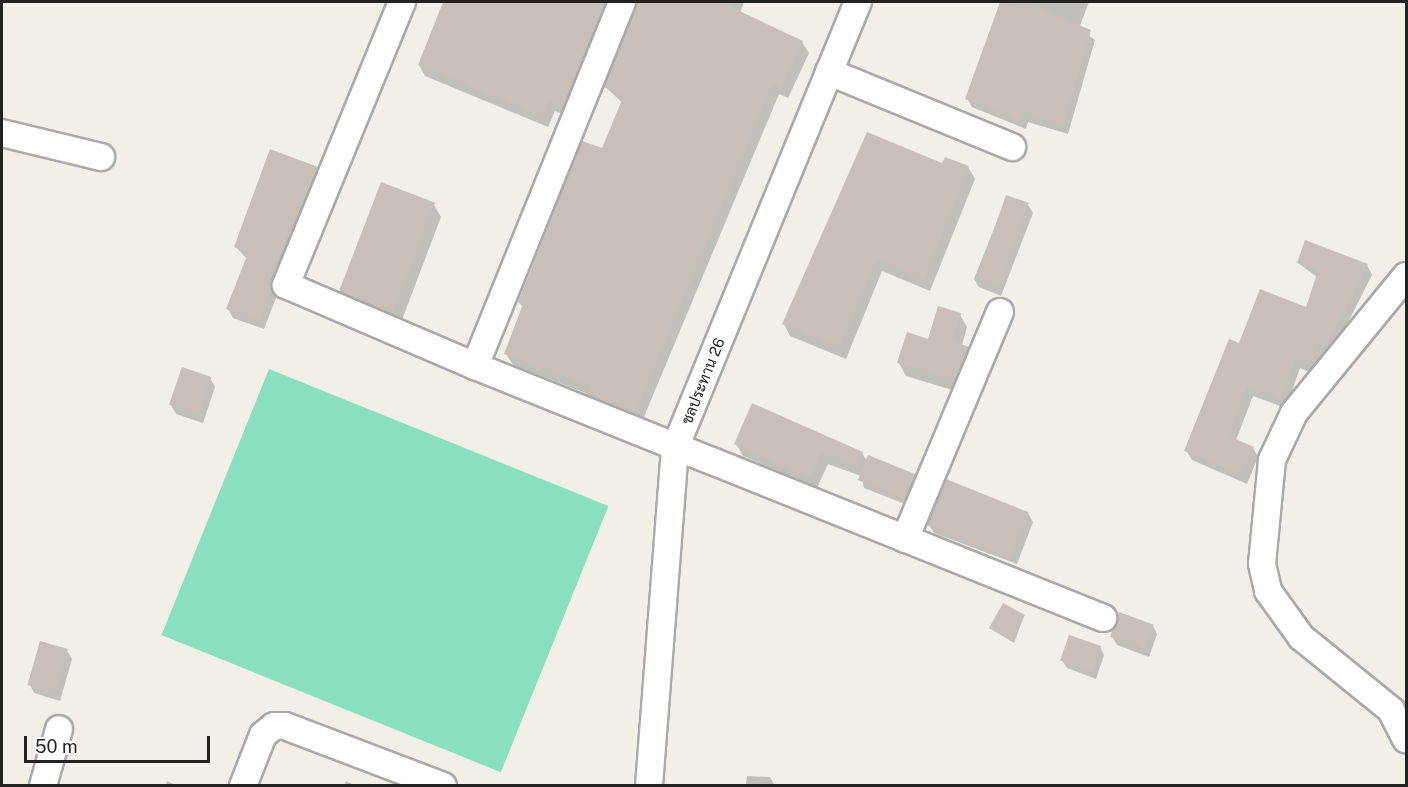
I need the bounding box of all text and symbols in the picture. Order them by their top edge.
street label: ชลประทาน 26 [678,335,728,427]
scale bar [27,724,213,762]
text: 50 m [35,736,78,757]

